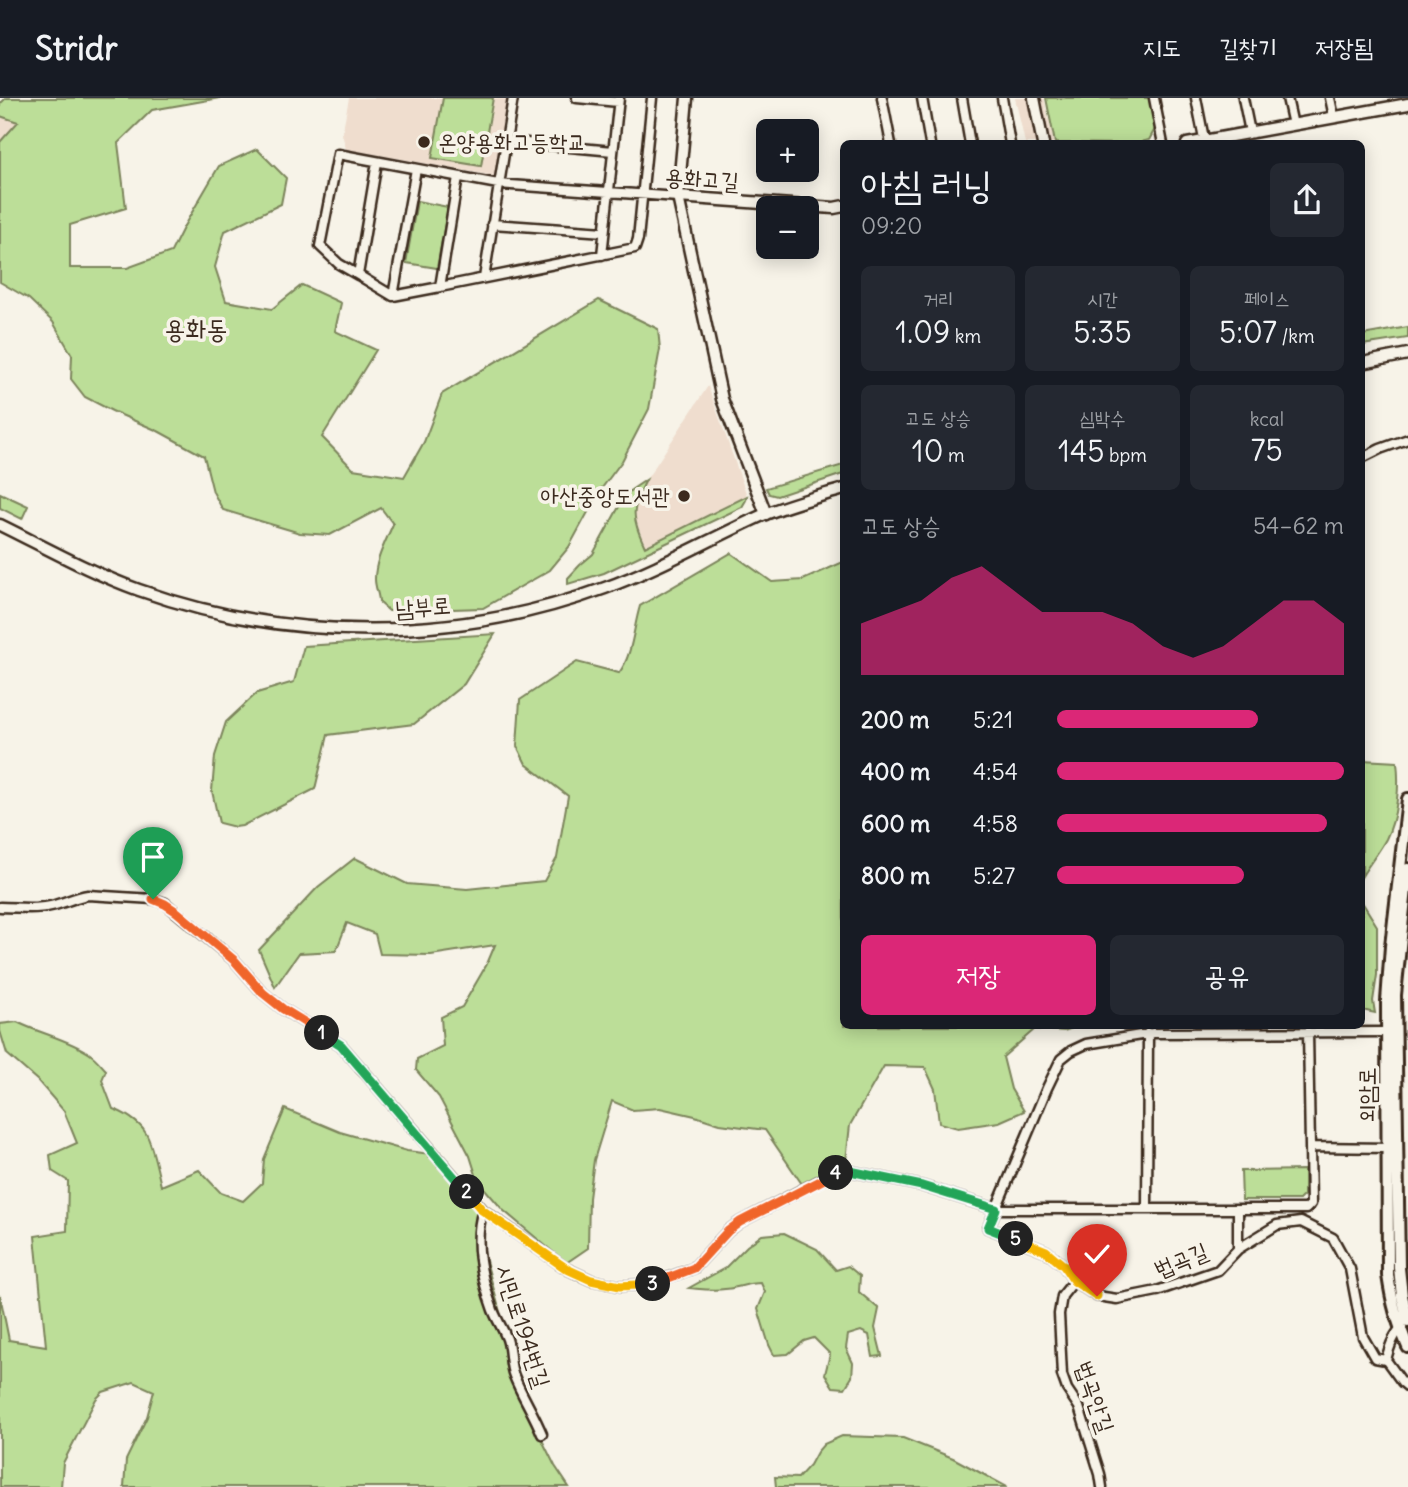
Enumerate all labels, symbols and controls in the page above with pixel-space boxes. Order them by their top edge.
text: Stridr [35,27,118,69]
text: 지도 [1143,32,1181,62]
text: 길찾기 [1219,32,1277,62]
text: 저장됨 [1315,32,1373,62]
map controls [756,119,819,259]
button: + [756,119,819,182]
place label: 온양용화고등학교 [438,127,586,156]
marker: 온양용화고등학교 [416,134,432,150]
street label: 용화고길 [664,161,740,196]
text: 아침 러닝 [861,161,992,208]
button: share [1270,163,1344,237]
button: − [756,196,819,259]
text: 09:20 [861,211,922,240]
text: 거리 [923,287,953,311]
text: 시간 [1087,287,1118,311]
text: 페이스 [1244,287,1290,311]
district label: 용화동 [165,312,227,345]
text: 1.09 [895,313,950,351]
text: 5:35 [1073,313,1132,351]
text: 5:07 [1219,313,1277,351]
text: km [950,324,981,348]
text: /km [1277,324,1315,348]
text: 고도 상승 [905,406,971,430]
text: 심박수 [1080,406,1125,430]
text: kcal [1250,407,1284,431]
text: 75 [1251,431,1283,469]
text: 10 [912,432,943,470]
text: 145 [1058,432,1104,470]
text: m [943,443,965,467]
text: bpm [1104,443,1147,467]
place label: 아산중앙도서관 [540,481,670,510]
marker: 아산중앙도서관 [676,488,692,504]
text: 고도 상승 [861,511,941,540]
text: 54–62 m [1253,511,1344,540]
street label: 남부로 [394,590,452,623]
text: 200 m [861,705,930,734]
text: 5:21 [973,705,1013,734]
text: 400 m [861,757,930,786]
text: 4:54 [973,757,1018,786]
text: 600 m [861,809,930,838]
text: 4:58 [973,809,1018,838]
pin [123,827,183,899]
icon: arrive [134,838,172,876]
text: 800 m [861,861,930,890]
text: 5:27 [973,861,1015,890]
button: 저장 [861,935,1096,1015]
button: 공유 [1110,935,1344,1015]
pin: 1 [304,1016,340,1051]
text: 1 [318,1020,325,1044]
street label: 외암로 [1352,1067,1381,1123]
pin: 4 [818,1156,854,1190]
text: 4 [830,1160,841,1184]
pin: 2 [449,1174,484,1210]
text: 2 [461,1179,472,1203]
pin: 5 [998,1222,1034,1256]
pin [1067,1224,1127,1296]
text: 5 [1010,1226,1021,1250]
icon: check [1078,1235,1116,1273]
street label: 법곡길 [1150,1236,1212,1283]
street label: 시민로194번길 [490,1260,557,1391]
pin: 3 [636,1266,670,1302]
text: 3 [647,1271,658,1295]
street label: 법곡안길 [1070,1357,1121,1437]

